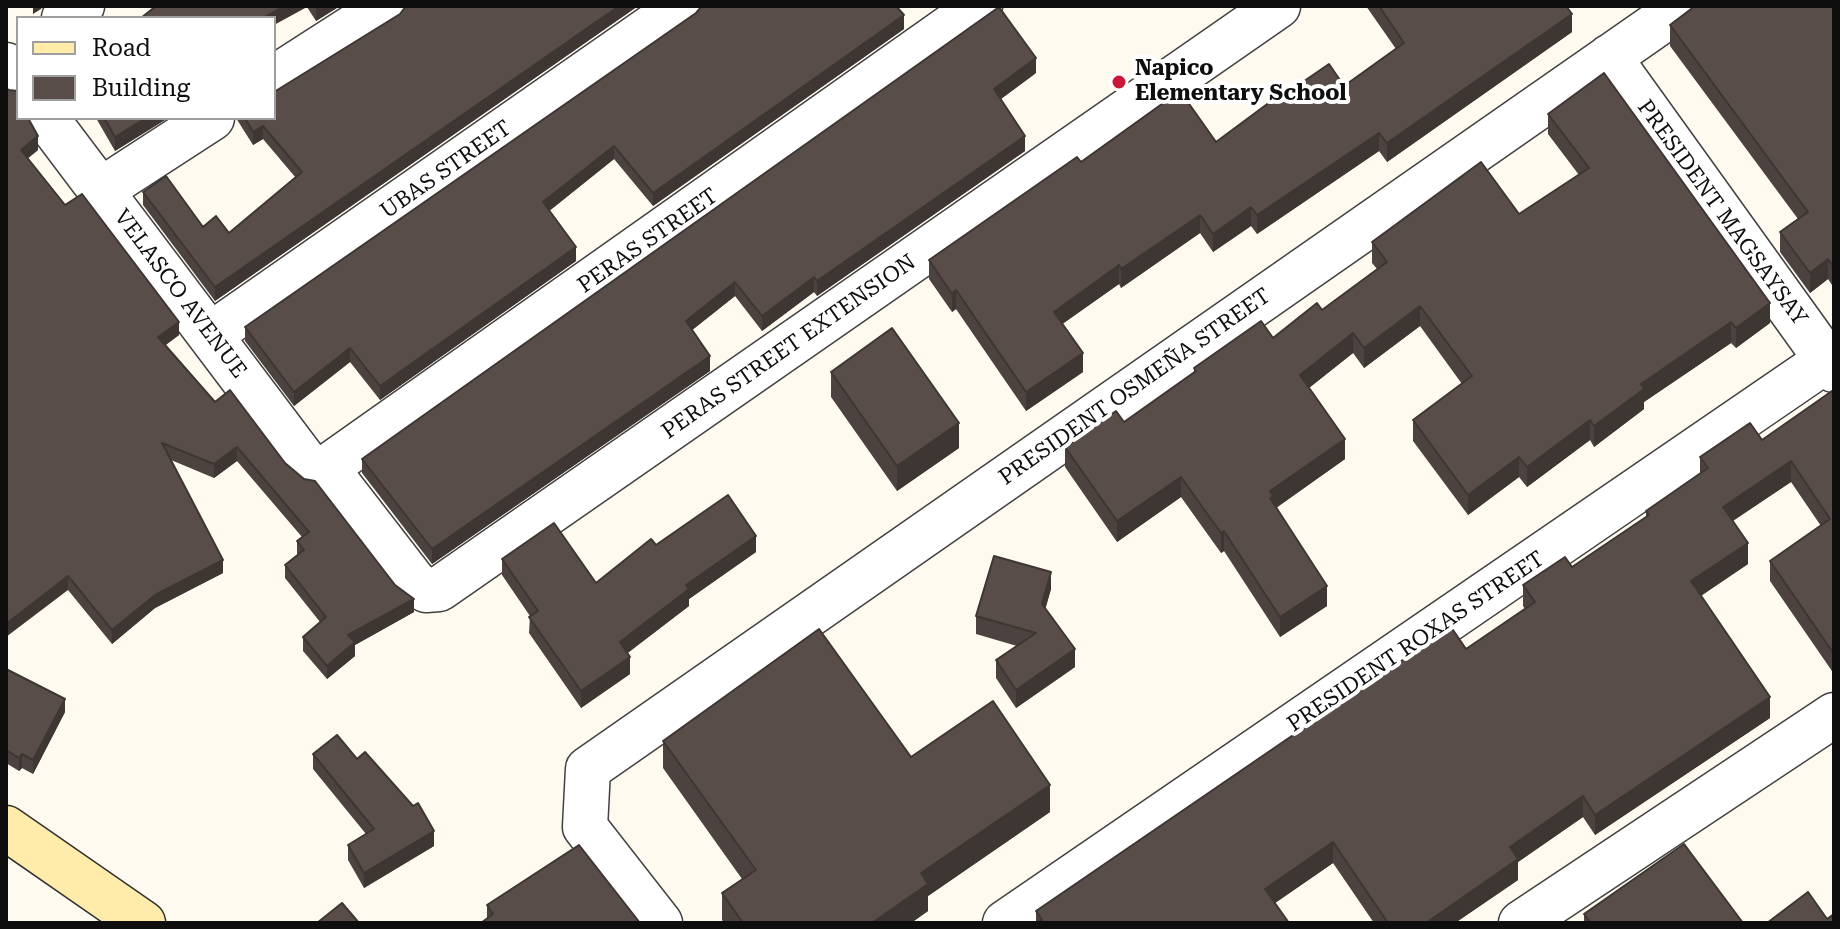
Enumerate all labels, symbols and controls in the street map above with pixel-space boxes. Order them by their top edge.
legend [16,16,276,120]
text: Road [92,34,151,62]
place label: Napico Elementary School [1135,56,1347,108]
marker: Napico Elementary School [1110,73,1128,91]
text: Building [92,74,190,102]
street label: PRESIDENT MAGSAYSAY [1631,95,1813,331]
street label: UBAS STREET [376,115,516,225]
street label: PERAS STREET [573,183,723,299]
street label: VELASCO AVENUE [108,204,252,384]
street label: PERAS STREET EXTENSION [657,249,921,445]
street label: PRESIDENT OSMEÑA STREET [994,283,1276,491]
street label: PRESIDENT ROXAS STREET [1283,546,1549,738]

